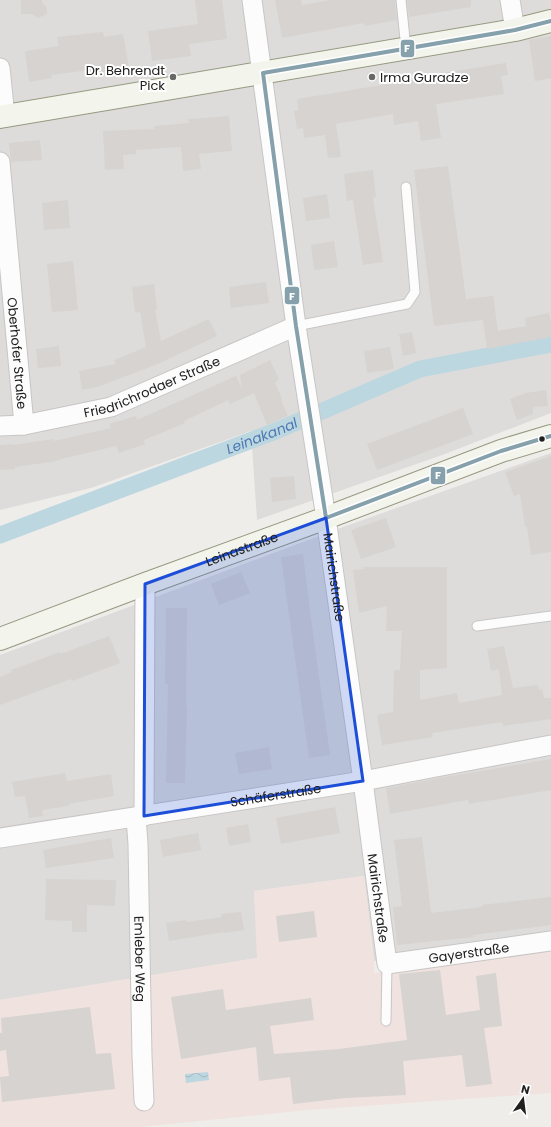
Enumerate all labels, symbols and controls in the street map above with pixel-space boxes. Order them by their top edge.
line badge: F [400,39,415,58]
text: F [404,40,410,56]
place label: Dr. Behrendt Pick [86,61,165,95]
place label: Irma Guradze [380,68,469,87]
marker: Dr. Behrendt Pick [168,72,178,82]
marker: Irma Guradze [367,72,377,82]
line badge: F [284,286,300,305]
text: F [289,288,295,304]
street label: Oberhofer Straße [3,296,32,410]
street label: Friedrichrodaer Straße [82,351,223,422]
water label: Leinakanal [223,413,301,459]
unlabelled marker [537,434,547,444]
line badge: F [430,466,446,485]
text: F [435,467,441,483]
street label: Leinastraße [203,527,281,571]
street label: Mairichstraße [319,531,350,623]
street label: Schäferstraße [229,778,323,811]
street label: Mairichstraße [363,852,394,944]
street label: Emleber Weg [130,916,150,1002]
street label: Gayerstraße [427,937,510,968]
north arrow [503,1079,543,1119]
text: N [519,1081,531,1098]

